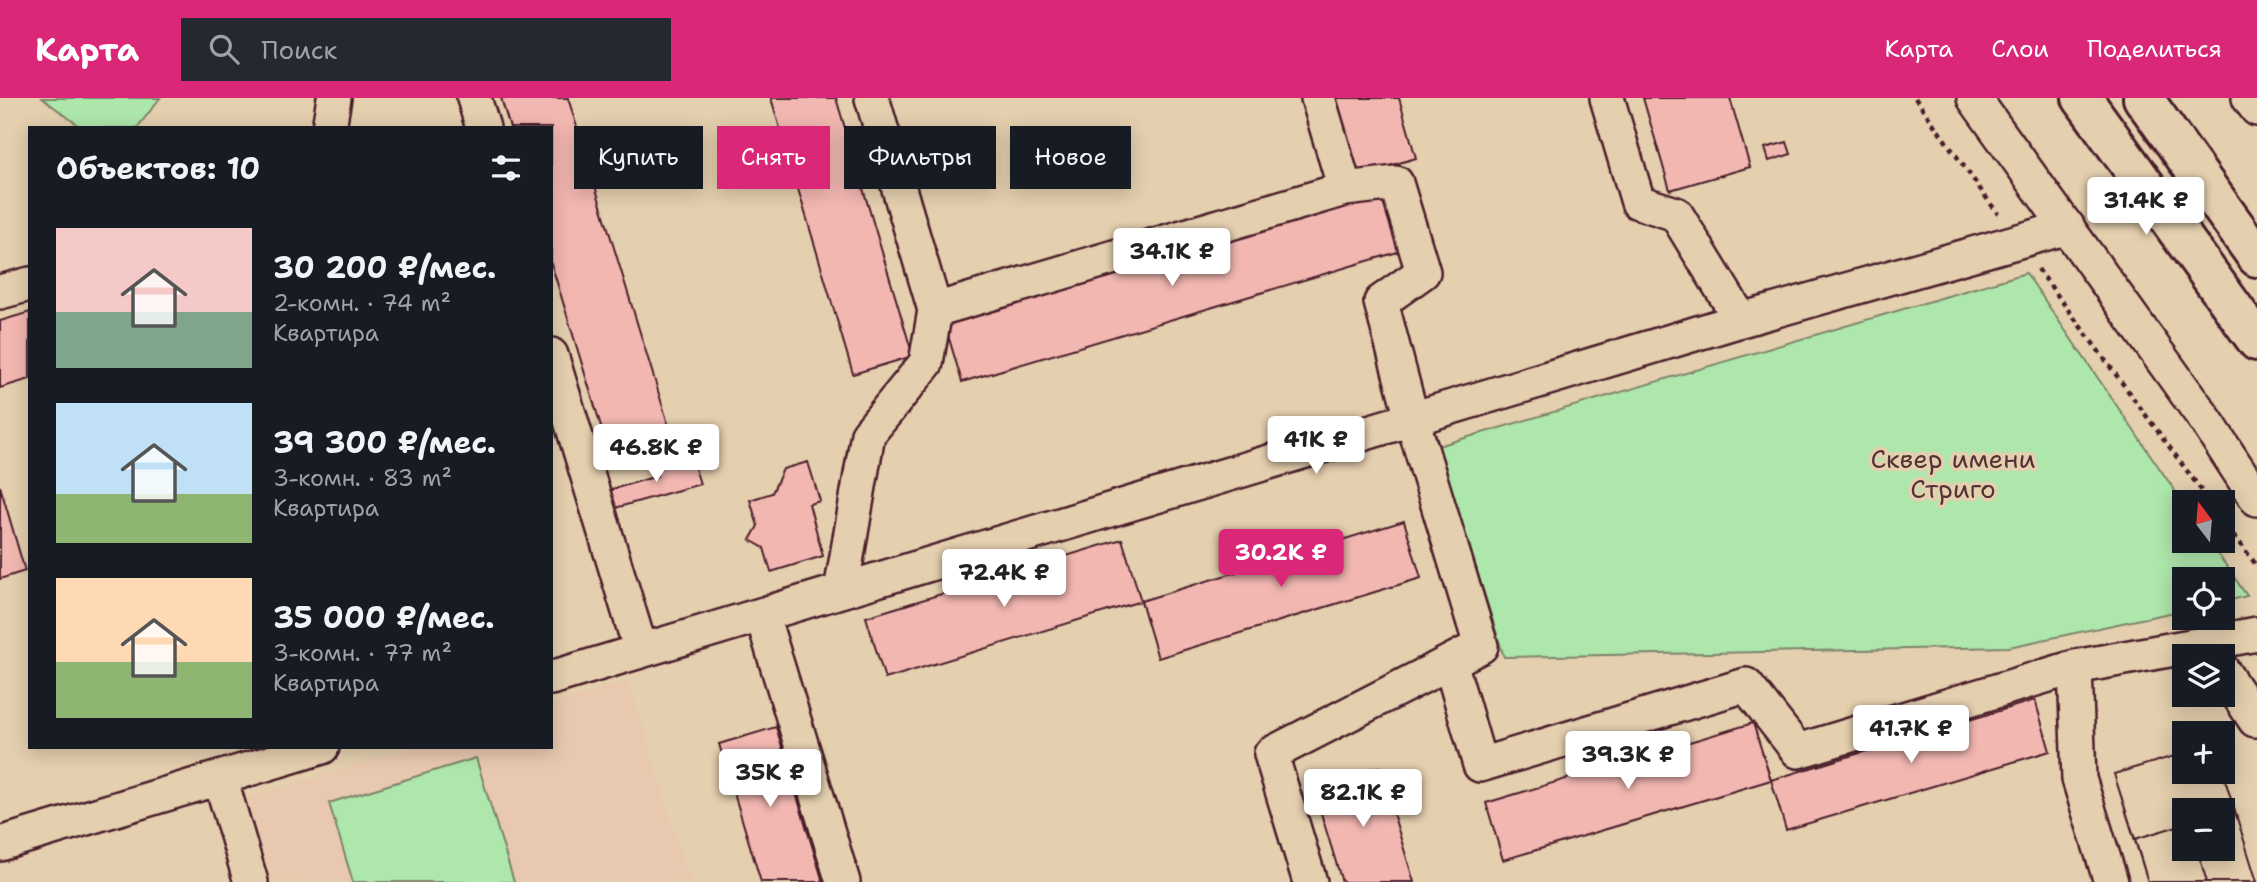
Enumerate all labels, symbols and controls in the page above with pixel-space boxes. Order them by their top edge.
search box [181,18,671,81]
text: Карта [35,27,139,72]
icon: search [205,30,243,68]
text: Поиск [261,32,337,67]
text: Карта [1885,33,1953,65]
text: Слои [1991,33,2049,65]
text: Поделиться [2087,33,2222,65]
chip: Купить [574,126,703,189]
chip: Снять [717,126,830,189]
chip: Фильтры [844,126,996,189]
chip: Новое [1010,126,1131,189]
text: Объектов: 10 [56,148,260,189]
icon: filters [487,149,525,187]
pin: 31.4K ₽ [2081,178,2211,237]
text: 31.4K ₽ [2103,185,2189,215]
pin: 34.1K ₽ [1107,228,1237,288]
text: 34.1K ₽ [1129,236,1215,266]
text: 30 200 ₽/мес. [273,247,496,288]
icon: home [112,256,196,340]
text: 2-комн. · 74 m² [273,288,451,318]
text: Квартира [273,318,379,348]
pin: 41K ₽ [1267,416,1365,476]
text: 39 300 ₽/мес. [273,422,496,463]
pin: 46.8K ₽ [591,424,721,484]
text: 41K ₽ [1284,424,1348,454]
icon: home [112,431,196,515]
text: 46.8K ₽ [609,432,703,462]
park label: Сквер имени Стриго [1871,441,2035,506]
text: 3-комн. · 83 m² [273,463,452,493]
north arrow [2172,490,2235,553]
map controls [2172,490,2235,861]
text: Квартира [273,493,379,523]
pin: 30.2K ₽ [1216,530,1346,589]
text: 30.2K ₽ [1235,537,1327,567]
pin: 72.4K ₽ [939,550,1069,609]
text: 72.4K ₽ [958,557,1050,587]
button: locate [2172,567,2235,630]
text: 35 000 ₽/мес. [273,597,495,638]
icon: home [112,606,196,690]
text: 3-комн. · 77 m² [273,638,452,668]
button: layers [2172,644,2235,707]
text: Квартира [273,668,379,698]
pin: 41.7K ₽ [1846,706,1976,765]
text: 41.7K ₽ [1869,713,1953,743]
button: + [2172,721,2235,784]
pin: 39.3K ₽ [1563,732,1693,791]
text: 39.3K ₽ [1581,739,1675,769]
pin: 35K ₽ [721,750,819,809]
text: 35K ₽ [735,757,805,787]
pin: 82.1K ₽ [1298,770,1428,829]
text: 82.1K ₽ [1320,777,1406,807]
button: − [2172,798,2235,861]

